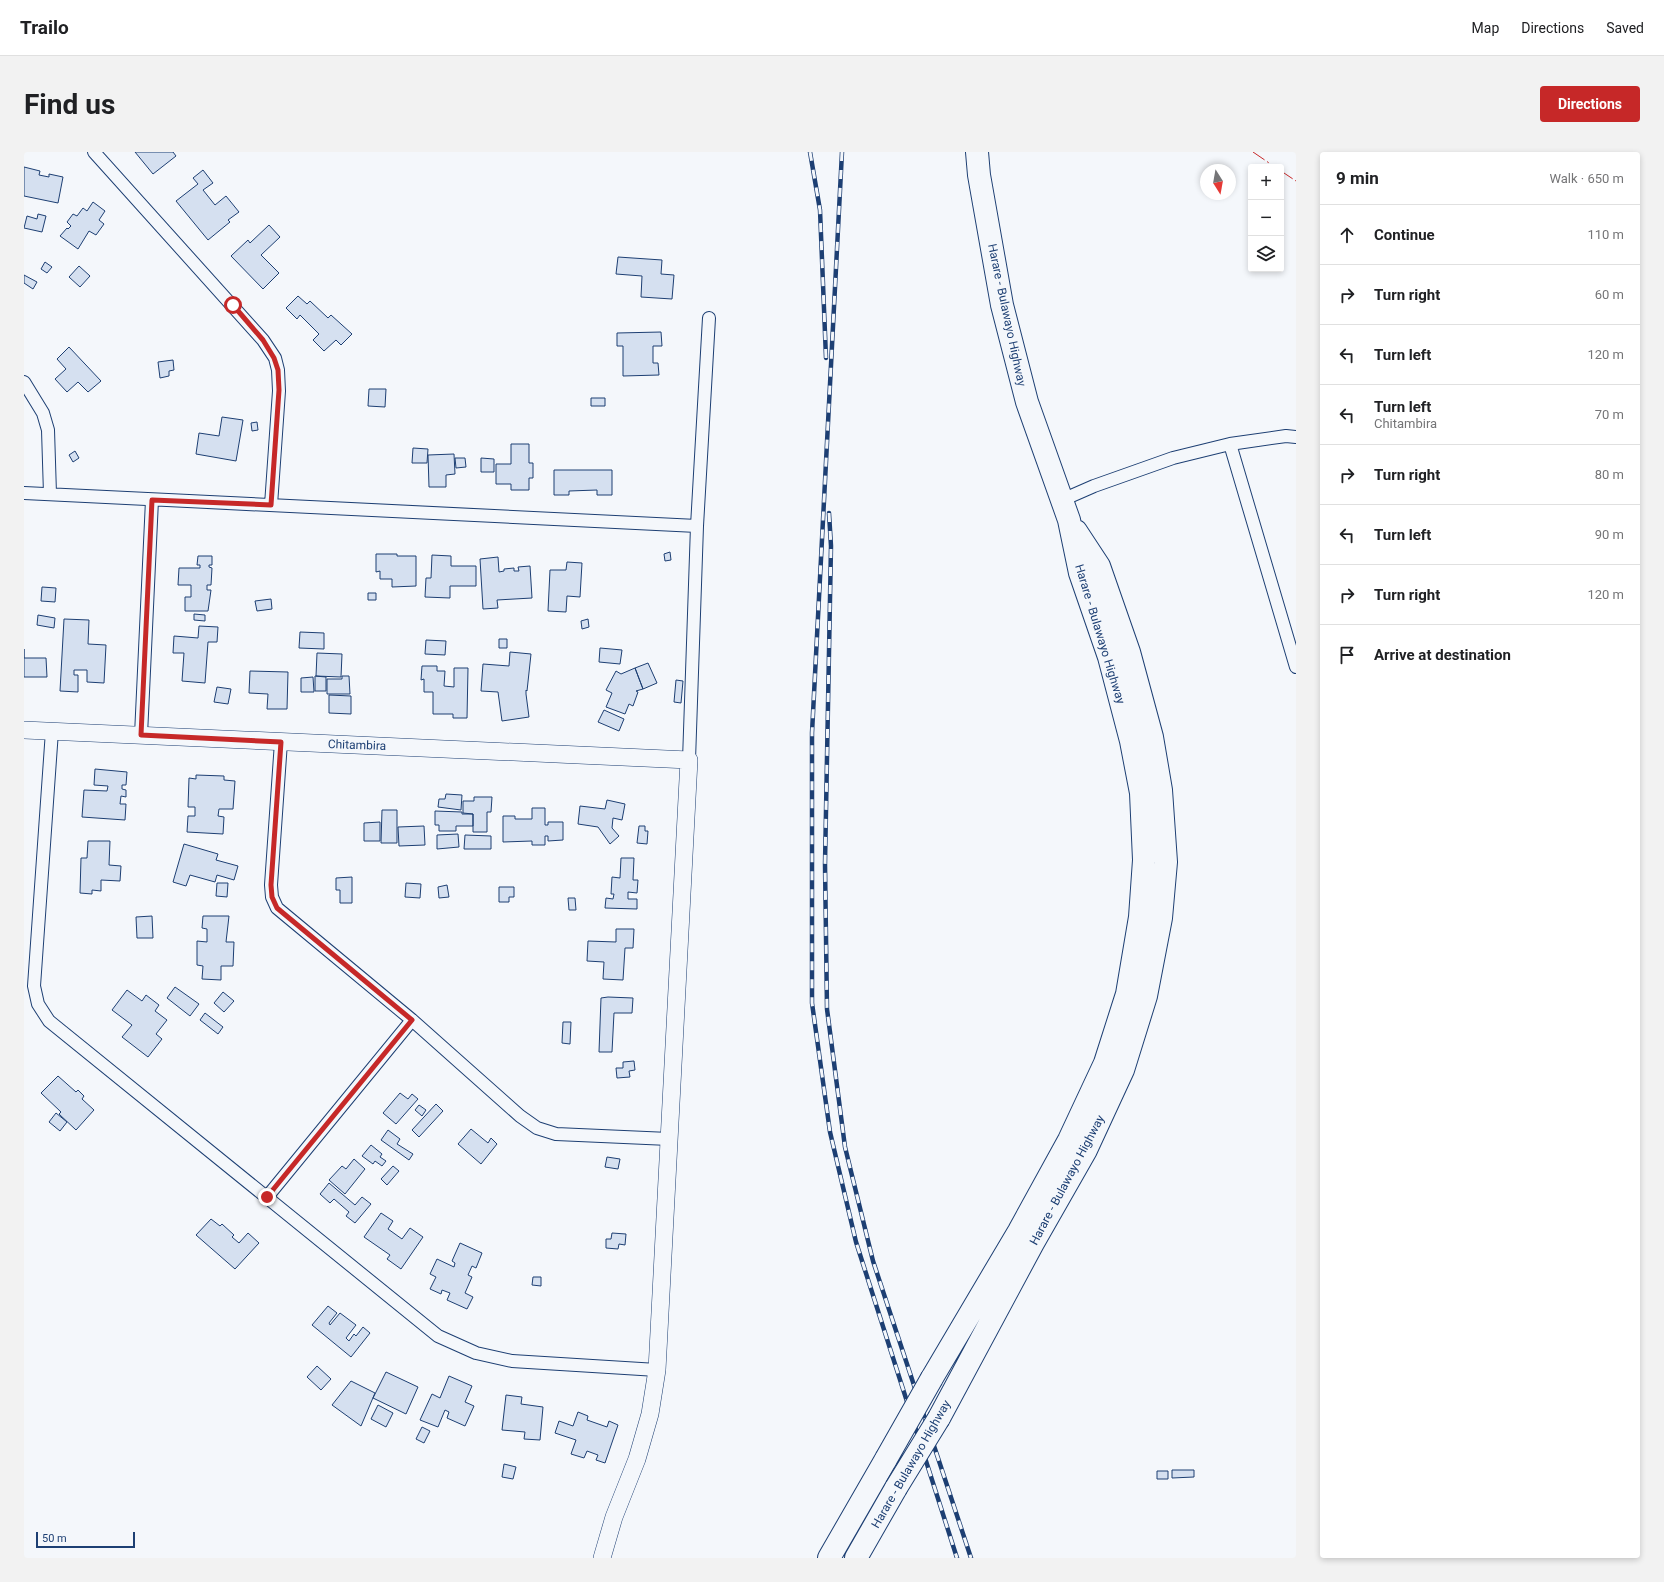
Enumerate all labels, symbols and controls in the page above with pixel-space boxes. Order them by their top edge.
text: Trailo [20,16,69,39]
text: Map [1472,20,1499,36]
text: Directions [1521,20,1584,36]
text: Saved [1606,20,1644,36]
button: Directions [1540,86,1640,122]
text: Find us [24,88,115,121]
north arrow [1200,164,1236,200]
map controls [1248,164,1284,272]
button: + [1248,164,1284,200]
text: 9 min [1336,168,1379,188]
text: Walk · 650 m [1549,171,1624,186]
button: − [1248,200,1284,236]
icon: ahead [1336,224,1358,246]
text: Continue [1374,226,1435,244]
text: 110 m [1587,227,1624,242]
button: layers [1248,236,1284,272]
street label: Harare - Bulawayo Highway [985,242,1029,388]
icon: right [1336,284,1358,306]
text: Turn right [1374,286,1440,304]
text: 60 m [1595,287,1624,302]
route start [224,296,242,314]
icon: left [1336,344,1358,366]
text: Turn left [1374,346,1431,364]
text: 120 m [1587,347,1624,362]
text: Turn left [1374,398,1431,416]
icon: left [1336,404,1358,426]
text: 70 m [1595,407,1624,422]
text: Chitambira [1374,416,1437,431]
icon: right [1336,464,1358,486]
text: Turn right [1374,466,1440,484]
text: 80 m [1595,467,1624,482]
icon: left [1336,524,1358,546]
text: Turn left [1374,526,1431,544]
text: 90 m [1595,527,1624,542]
street label: Harare - Bulawayo Highway [1072,562,1128,706]
icon: right [1336,584,1358,606]
text: Turn right [1374,586,1440,604]
text: 120 m [1587,587,1624,602]
icon: arrive [1336,644,1358,666]
text: Arrive at destination [1374,646,1511,664]
street label: Chitambira [328,737,386,753]
street label: Harare - Bulawayo Highway [1027,1112,1107,1247]
route end [258,1188,276,1206]
street label: Harare - Bulawayo Highway [869,1397,954,1530]
scale bar [36,1530,135,1549]
text: 50 m [42,1532,67,1545]

